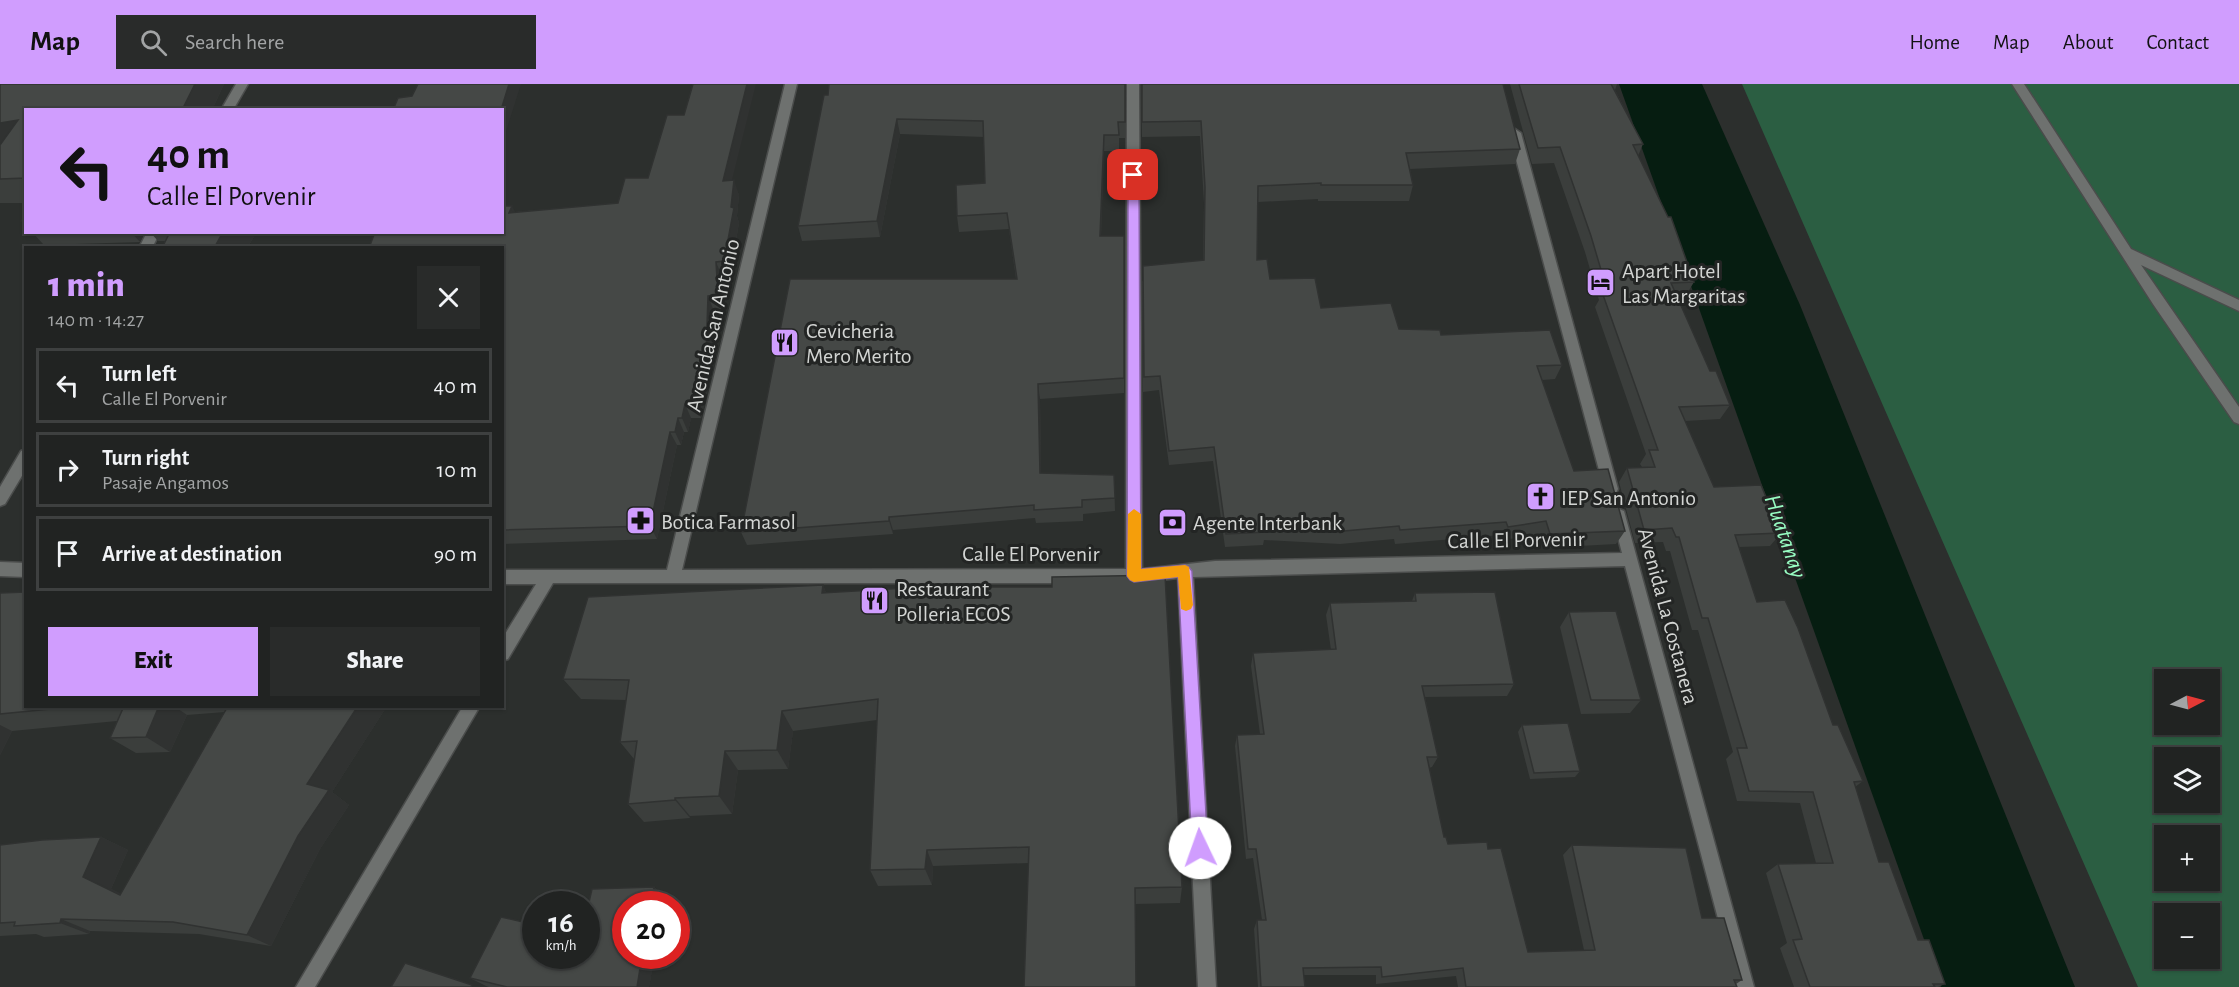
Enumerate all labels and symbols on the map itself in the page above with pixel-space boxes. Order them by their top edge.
pin [1107,149,1158,200]
street label: Avenida San Antonio [682,237,744,414]
place label: Apart Hotel Las Margaritas [1622,260,1745,307]
hotel icon: Apart Hotel Las Margaritas [1585,267,1617,299]
place label: Cevicheria Mero Merito [806,320,912,367]
restaurant icon: Cevicheria Mero Merito [769,327,801,359]
church icon: IEP San Antonio [1524,481,1556,513]
place label: IEP San Antonio [1561,487,1696,509]
water label: Huatanay [1760,491,1811,581]
pharmacy icon: Botica Farmasol [624,505,656,537]
bank icon: Agente Interbank [1156,506,1188,538]
place label: Botica Farmasol [661,511,796,533]
place label: Agente Interbank [1193,512,1342,534]
street label: Avenida La Costanera [1634,526,1702,707]
street label: Calle El Porvenir [1447,528,1585,552]
street label: Calle El Porvenir [962,543,1100,565]
place label: Restaurant Polleria ECOS [896,578,1011,625]
restaurant icon: Restaurant Polleria ECOS [859,585,891,617]
north arrow [2154,669,2220,735]
position arrow [1168,816,1232,880]
speed limit sign: 20 [612,891,690,969]

